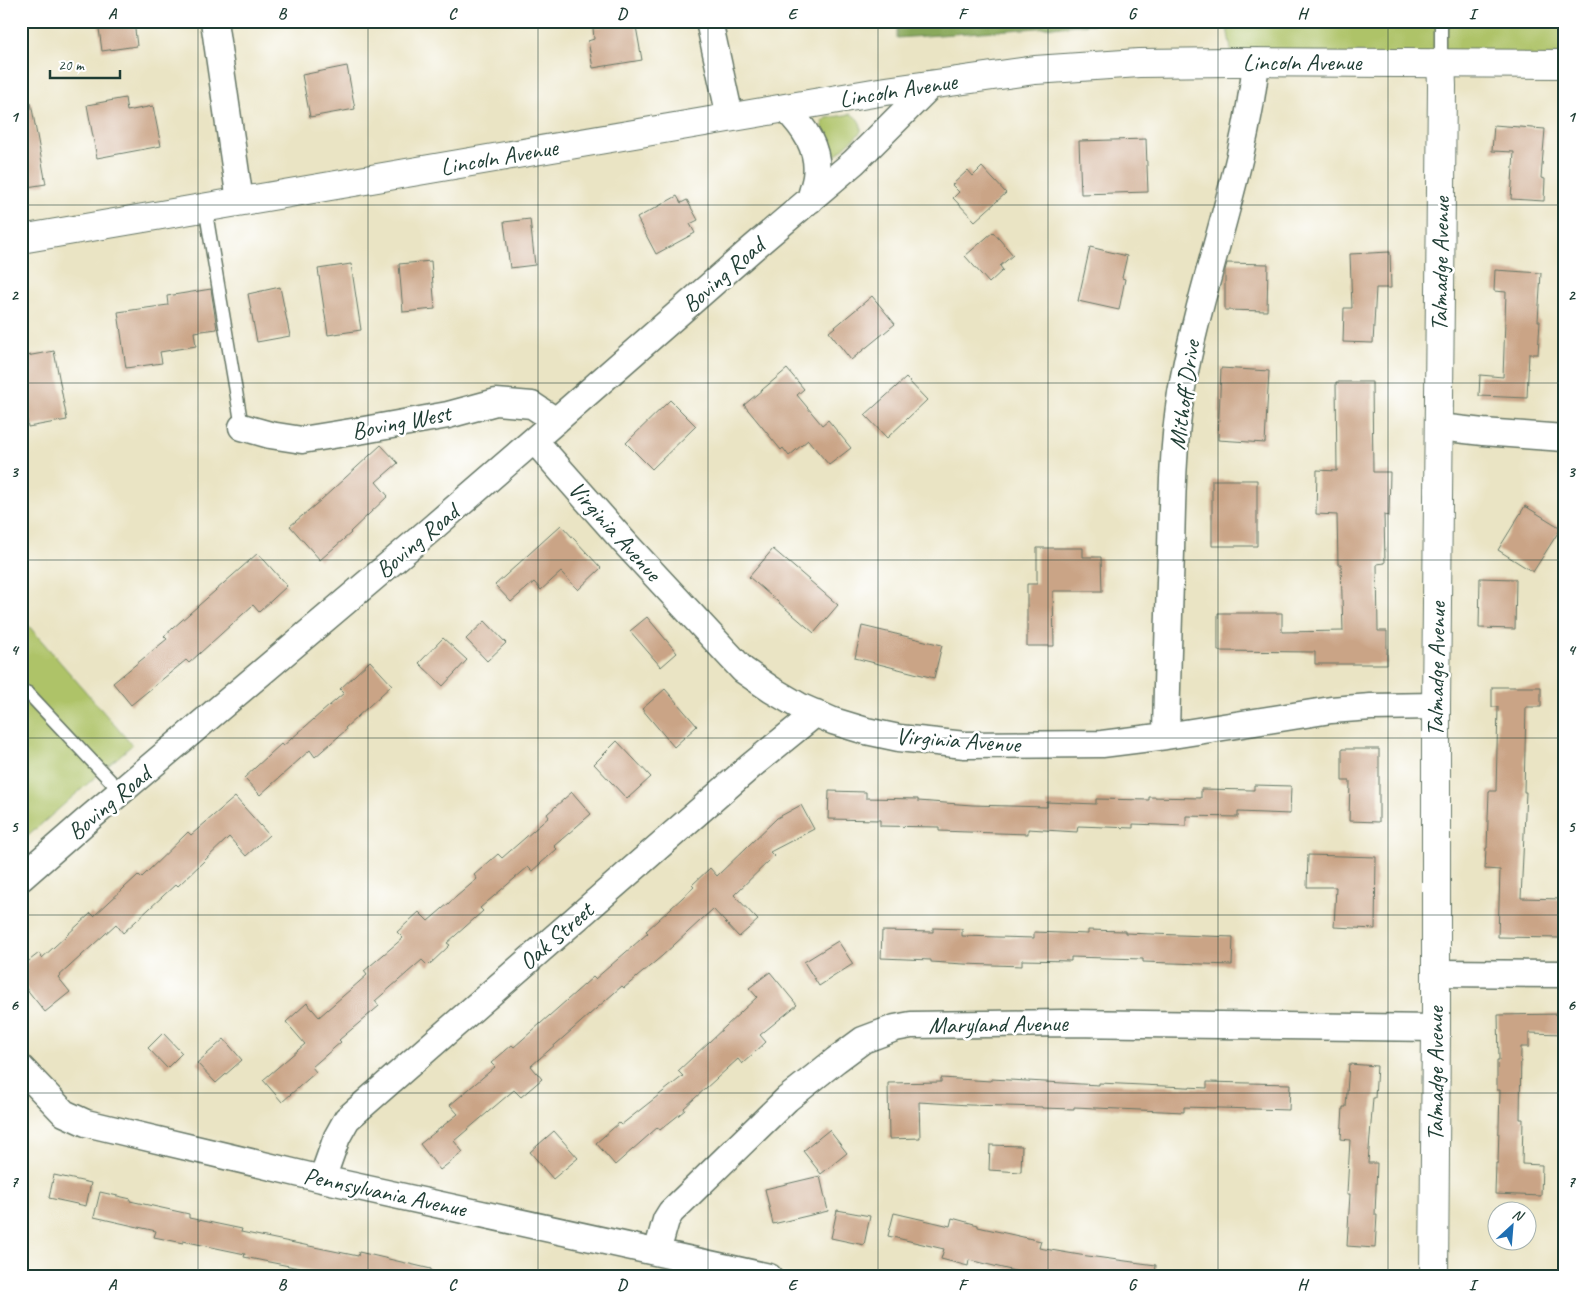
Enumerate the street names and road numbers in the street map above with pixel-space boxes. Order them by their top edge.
street label: Lincoln Avenue [1243,47,1363,77]
street label: Lincoln Avenue [837,66,961,114]
street label: Lincoln Avenue [438,132,562,182]
street label: Talmadge Avenue [1424,194,1456,332]
street label: Boving Road [676,229,773,319]
street label: Mithoff Drive [1162,336,1207,451]
street label: Boving West [349,397,455,446]
street label: Virginia Avenue [562,475,669,589]
street label: Boving Road [369,495,468,585]
street label: Talmadge Avenue [1420,599,1452,737]
street label: Virginia Avenue [895,721,1023,759]
street label: Boving Road [61,757,160,847]
street label: Oak Street [513,894,601,976]
street label: Talmadge Avenue [1420,1005,1450,1141]
street label: Maryland Avenue [928,1008,1070,1040]
street label: Pennsylvania Avenue [301,1160,471,1224]

